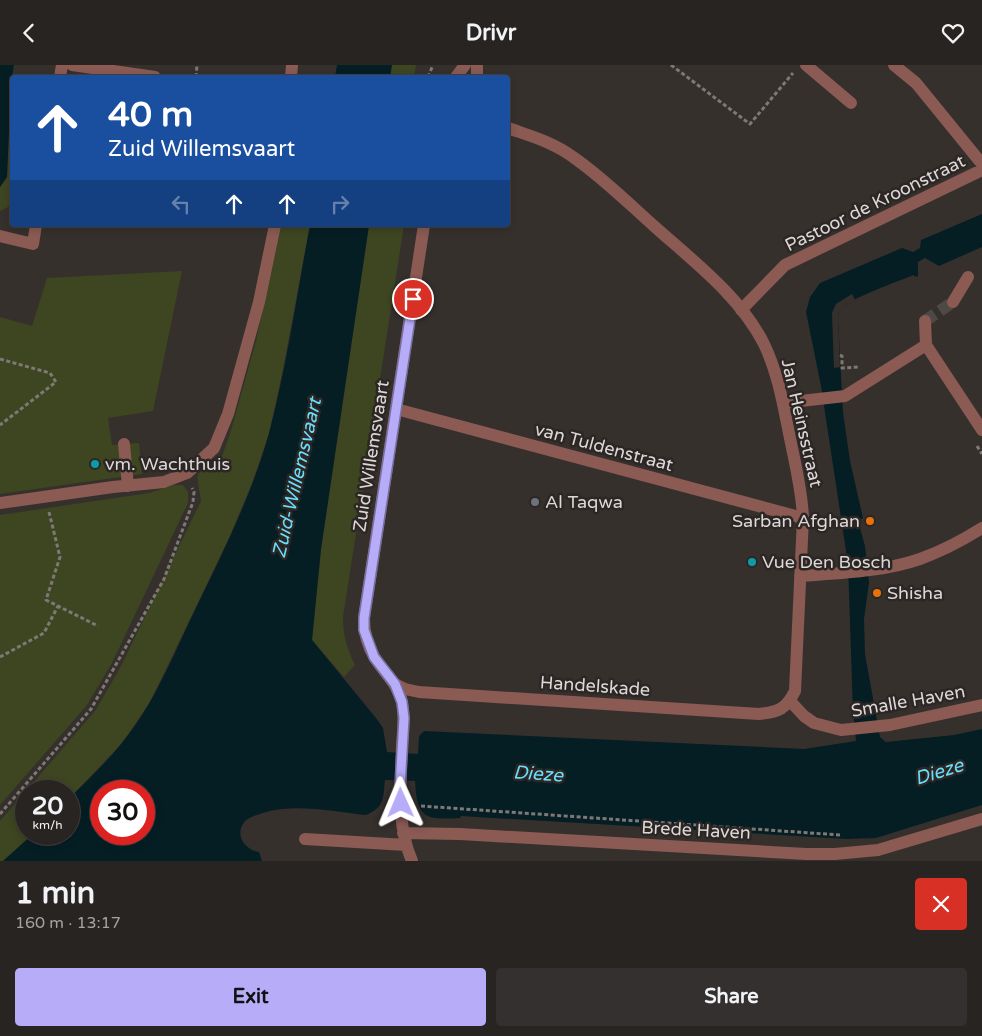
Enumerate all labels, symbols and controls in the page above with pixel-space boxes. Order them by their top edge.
icon: back [15,19,43,47]
icon: heart [939,19,967,47]
text: Drivr [466,20,516,46]
text: 40 m [108,94,193,136]
icon: ahead [25,95,90,160]
text: Zuid Willemsvaart [108,136,295,162]
street label: Pastoor de Kroonstraat [781,150,969,256]
icon: left [167,190,195,218]
icon: ahead [220,190,248,218]
icon: ahead [273,190,301,218]
icon: right [326,190,354,218]
pin [392,278,434,320]
icon: arrive [399,285,427,313]
street label: Jan Heinsstraat [777,357,827,489]
street label: Zuid Willemsvaart [348,379,394,533]
water label: Zuid-Willemsvaart [268,393,327,560]
street label: van Tuldenstraat [532,418,676,476]
place label: vm. Wachthuis [105,453,230,475]
marker: vm. Wachthuis [89,458,101,470]
place label: Al Taqwa [545,491,623,513]
marker: Al Taqwa [529,496,541,508]
place label: Sarban Afghan [732,510,860,532]
marker: Sarban Afghan [864,515,876,527]
place label: Vue Den Bosch [762,551,891,573]
marker: Vue Den Bosch [746,556,758,568]
place label: Shisha [887,582,943,604]
marker: Shisha [871,587,883,599]
street label: Handelskade [539,671,651,701]
street label: Smalle Haven [849,680,967,722]
water label: Dieze [912,754,967,790]
water label: Dieze [512,761,565,787]
position arrow [374,776,426,828]
speed limit sign: 30 [90,780,155,845]
text: 20 [32,791,63,821]
street label: Brede Haven [641,816,751,844]
text: km/h [32,818,63,832]
text: 1 min [15,875,95,912]
button: close [915,878,967,930]
text: 160 m · 13:17 [15,913,121,933]
button: Exit [15,968,486,1026]
button: Share [496,968,967,1026]

